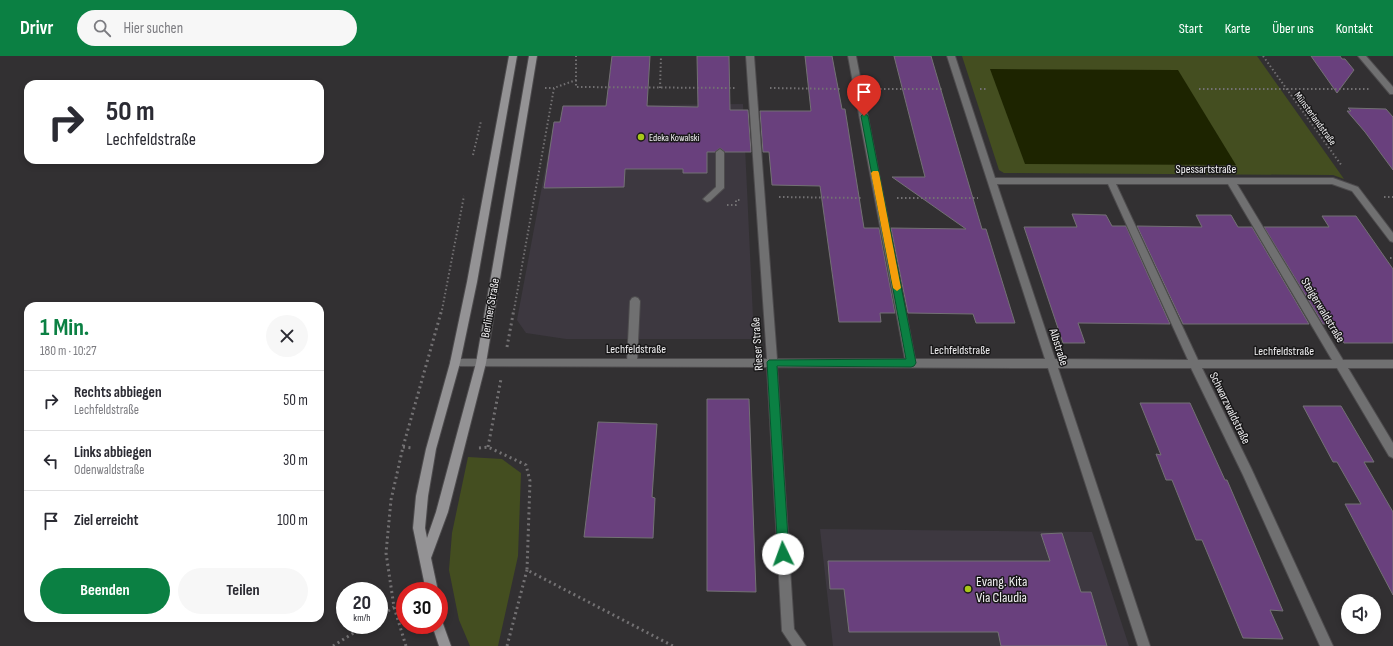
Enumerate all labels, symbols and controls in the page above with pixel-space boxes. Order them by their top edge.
search box [77,10,357,46]
text: Drivr [20,17,53,40]
icon: search [91,17,113,39]
text: Hier suchen [123,19,183,38]
text: Start [1179,20,1203,37]
text: Karte [1225,20,1250,37]
text: Über uns [1272,20,1314,37]
text: Kontakt [1336,20,1373,37]
pin [847,75,881,116]
icon: arrive [853,81,875,103]
street label: Münsterlandstraße [1292,89,1339,148]
text: 50 m [106,95,155,128]
icon: right [40,96,92,148]
text: Lechfeldstraße [106,129,196,150]
marker: Edeka Kowalski [636,132,646,142]
place label: Edeka Kowalski [649,132,700,144]
street label: Spessartstraße [1176,162,1237,177]
street label: Steigerwaldstraße [1297,275,1348,346]
street label: Berliner Straße [478,277,503,339]
text: 1 Min. [40,313,89,342]
button: close [266,315,308,357]
street label: Rieser Straße [748,317,767,371]
street label: Albstraße [1045,326,1072,368]
street label: Lechfeldstraße [606,342,666,357]
text: 180 m · 10:27 [40,343,96,359]
street label: Lechfeldstraße [930,343,990,358]
street label: Lechfeldstraße [1254,344,1314,359]
street label: Schwarzwaldstraße [1206,370,1254,447]
text: Rechts abbiegen [74,383,162,402]
icon: right [40,390,62,412]
text: 50 m [283,391,308,410]
text: Lechfeldstraße [74,402,139,418]
text: Links abbiegen [74,443,152,462]
icon: left [40,450,62,472]
text: 30 m [283,451,308,470]
text: Odenwaldstraße [74,462,144,478]
icon: arrive [40,510,62,532]
text: Ziel erreicht [74,511,138,530]
text: 100 m [277,511,308,530]
position arrow [762,533,804,575]
button: Beenden [40,568,170,614]
button: Teilen [178,568,308,614]
place label: Evang. Kita Via Claudia [976,573,1027,606]
speed limit sign: 30 [396,582,448,634]
marker: Evang. Kita Via Claudia [963,584,973,594]
text: 20 [353,591,371,615]
map controls [1341,594,1381,634]
button: sound [1341,594,1381,634]
text: km/h [353,612,371,624]

